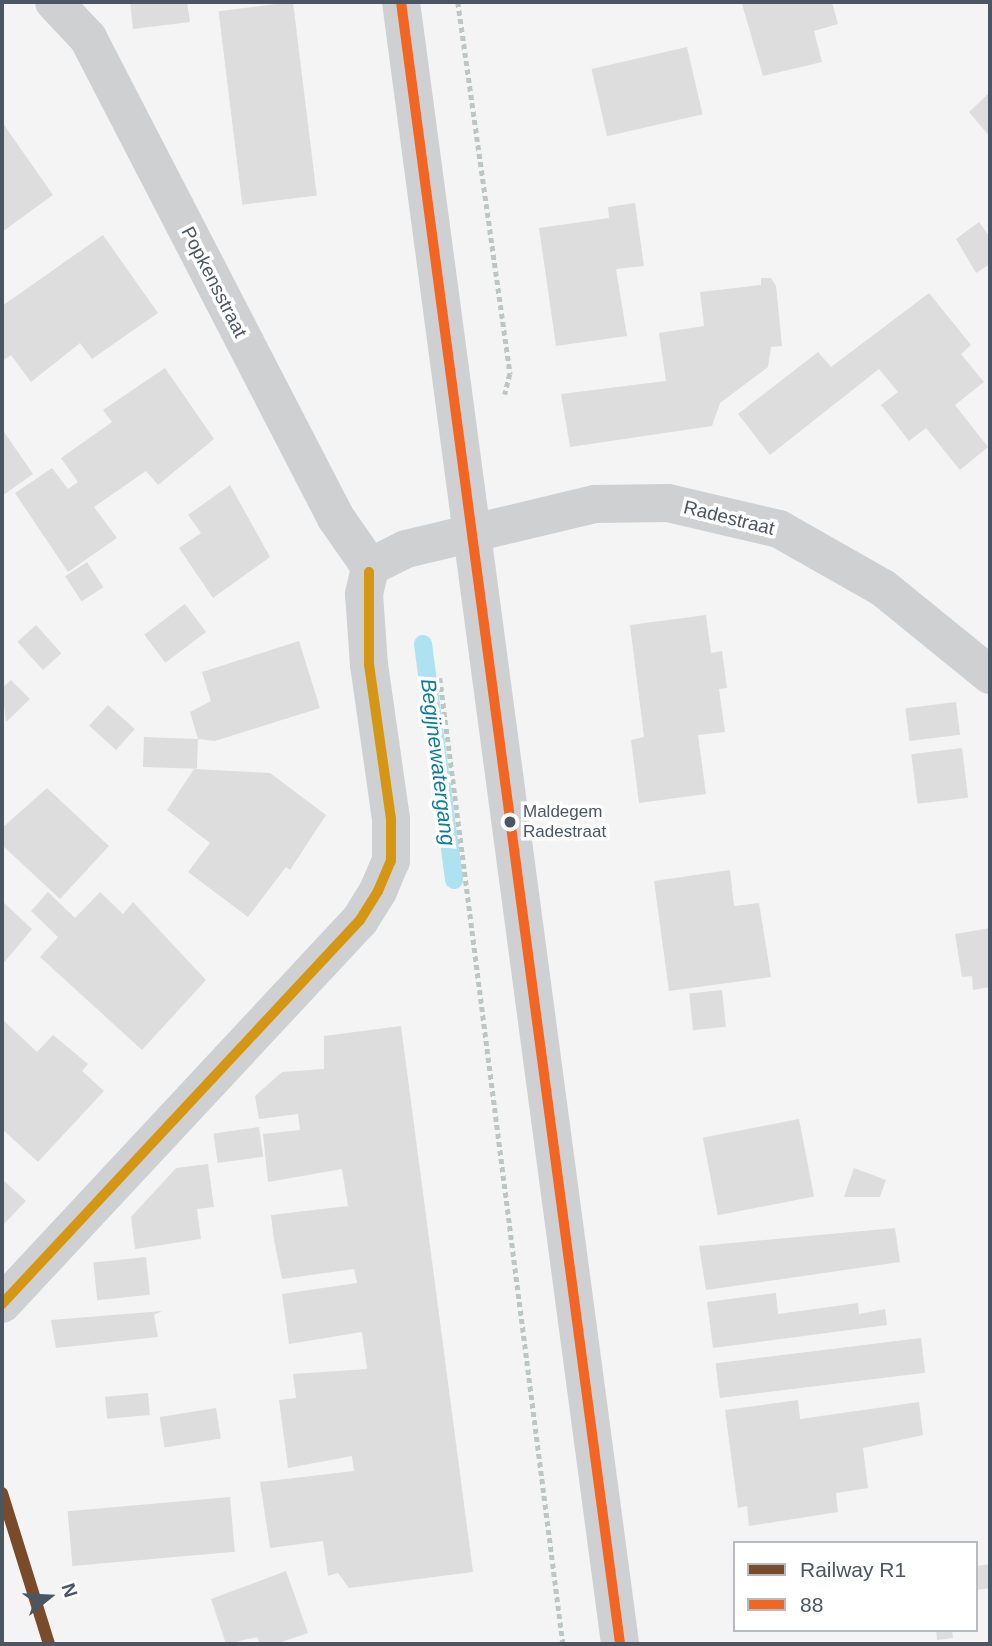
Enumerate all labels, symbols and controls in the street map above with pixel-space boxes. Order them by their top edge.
street label: Popkensstraat [176,223,252,341]
street label: Radestraat [681,496,777,540]
water label: Begijnewatergang [415,677,461,847]
place label: Maldegem Radestraat [523,802,606,842]
marker: Maldegem Radestraat [503,815,517,829]
legend [733,1541,978,1632]
text: Railway R1 [800,1558,906,1581]
north arrow [14,1562,84,1632]
text: N [57,1581,82,1600]
text: 88 [800,1593,823,1616]

